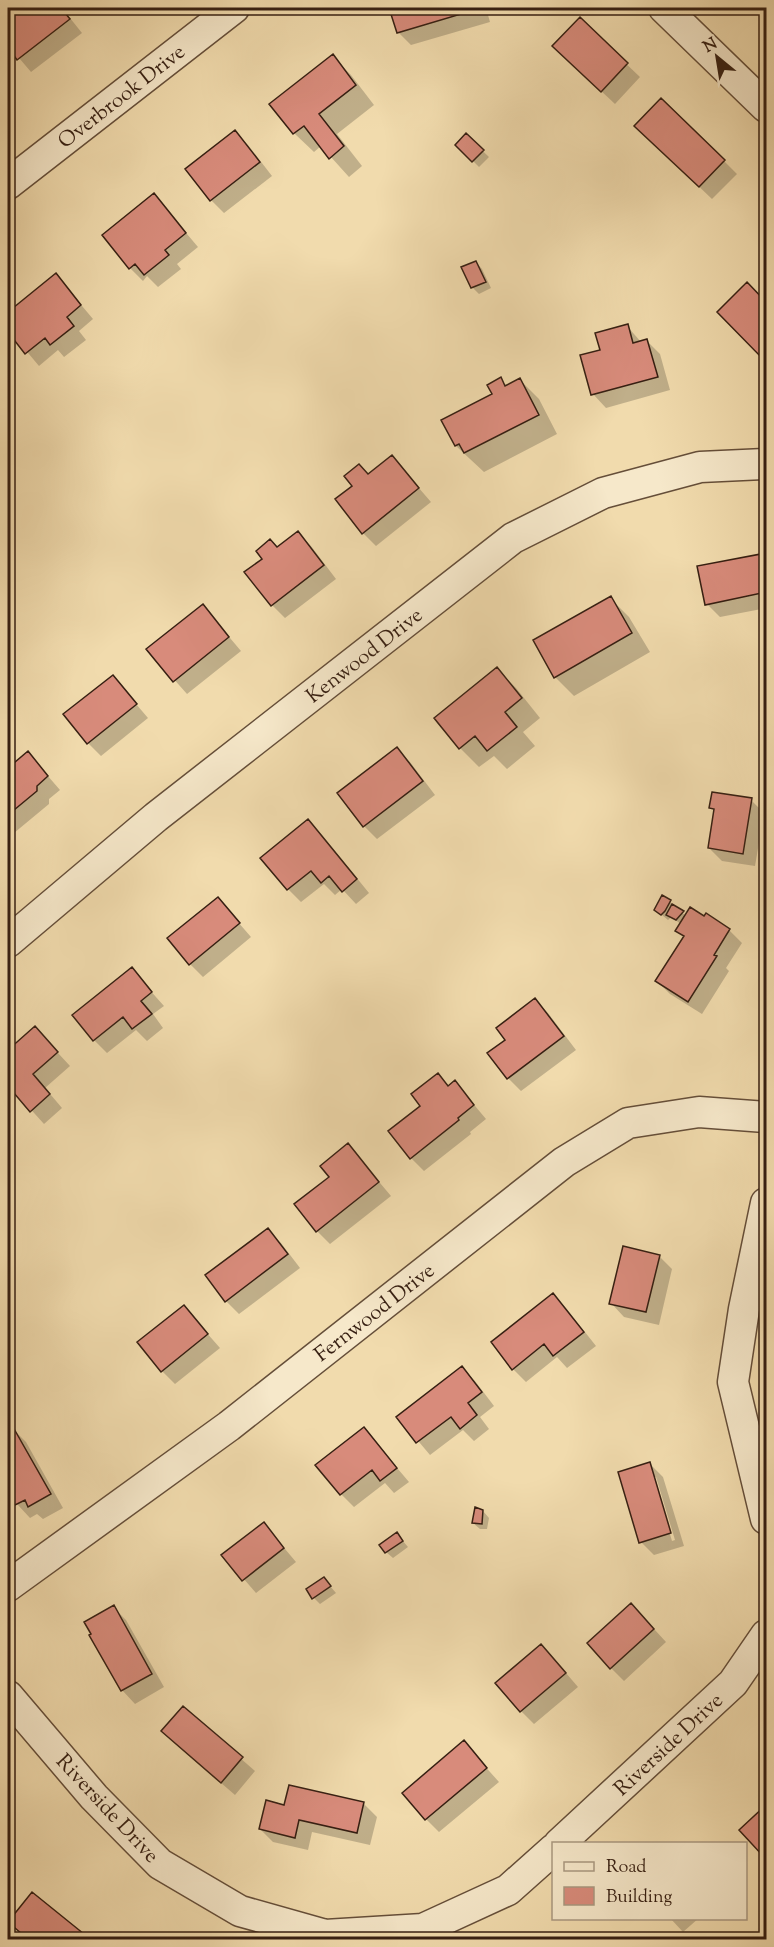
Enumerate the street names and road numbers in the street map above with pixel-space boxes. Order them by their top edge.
street label: Overbrook Drive [52,38,192,157]
street label: Kenwood Drive [301,601,430,712]
street label: Fernwood Drive [309,1257,442,1370]
street label: Riverside Drive [608,1687,731,1804]
street label: Riverside Drive [48,1748,165,1871]

